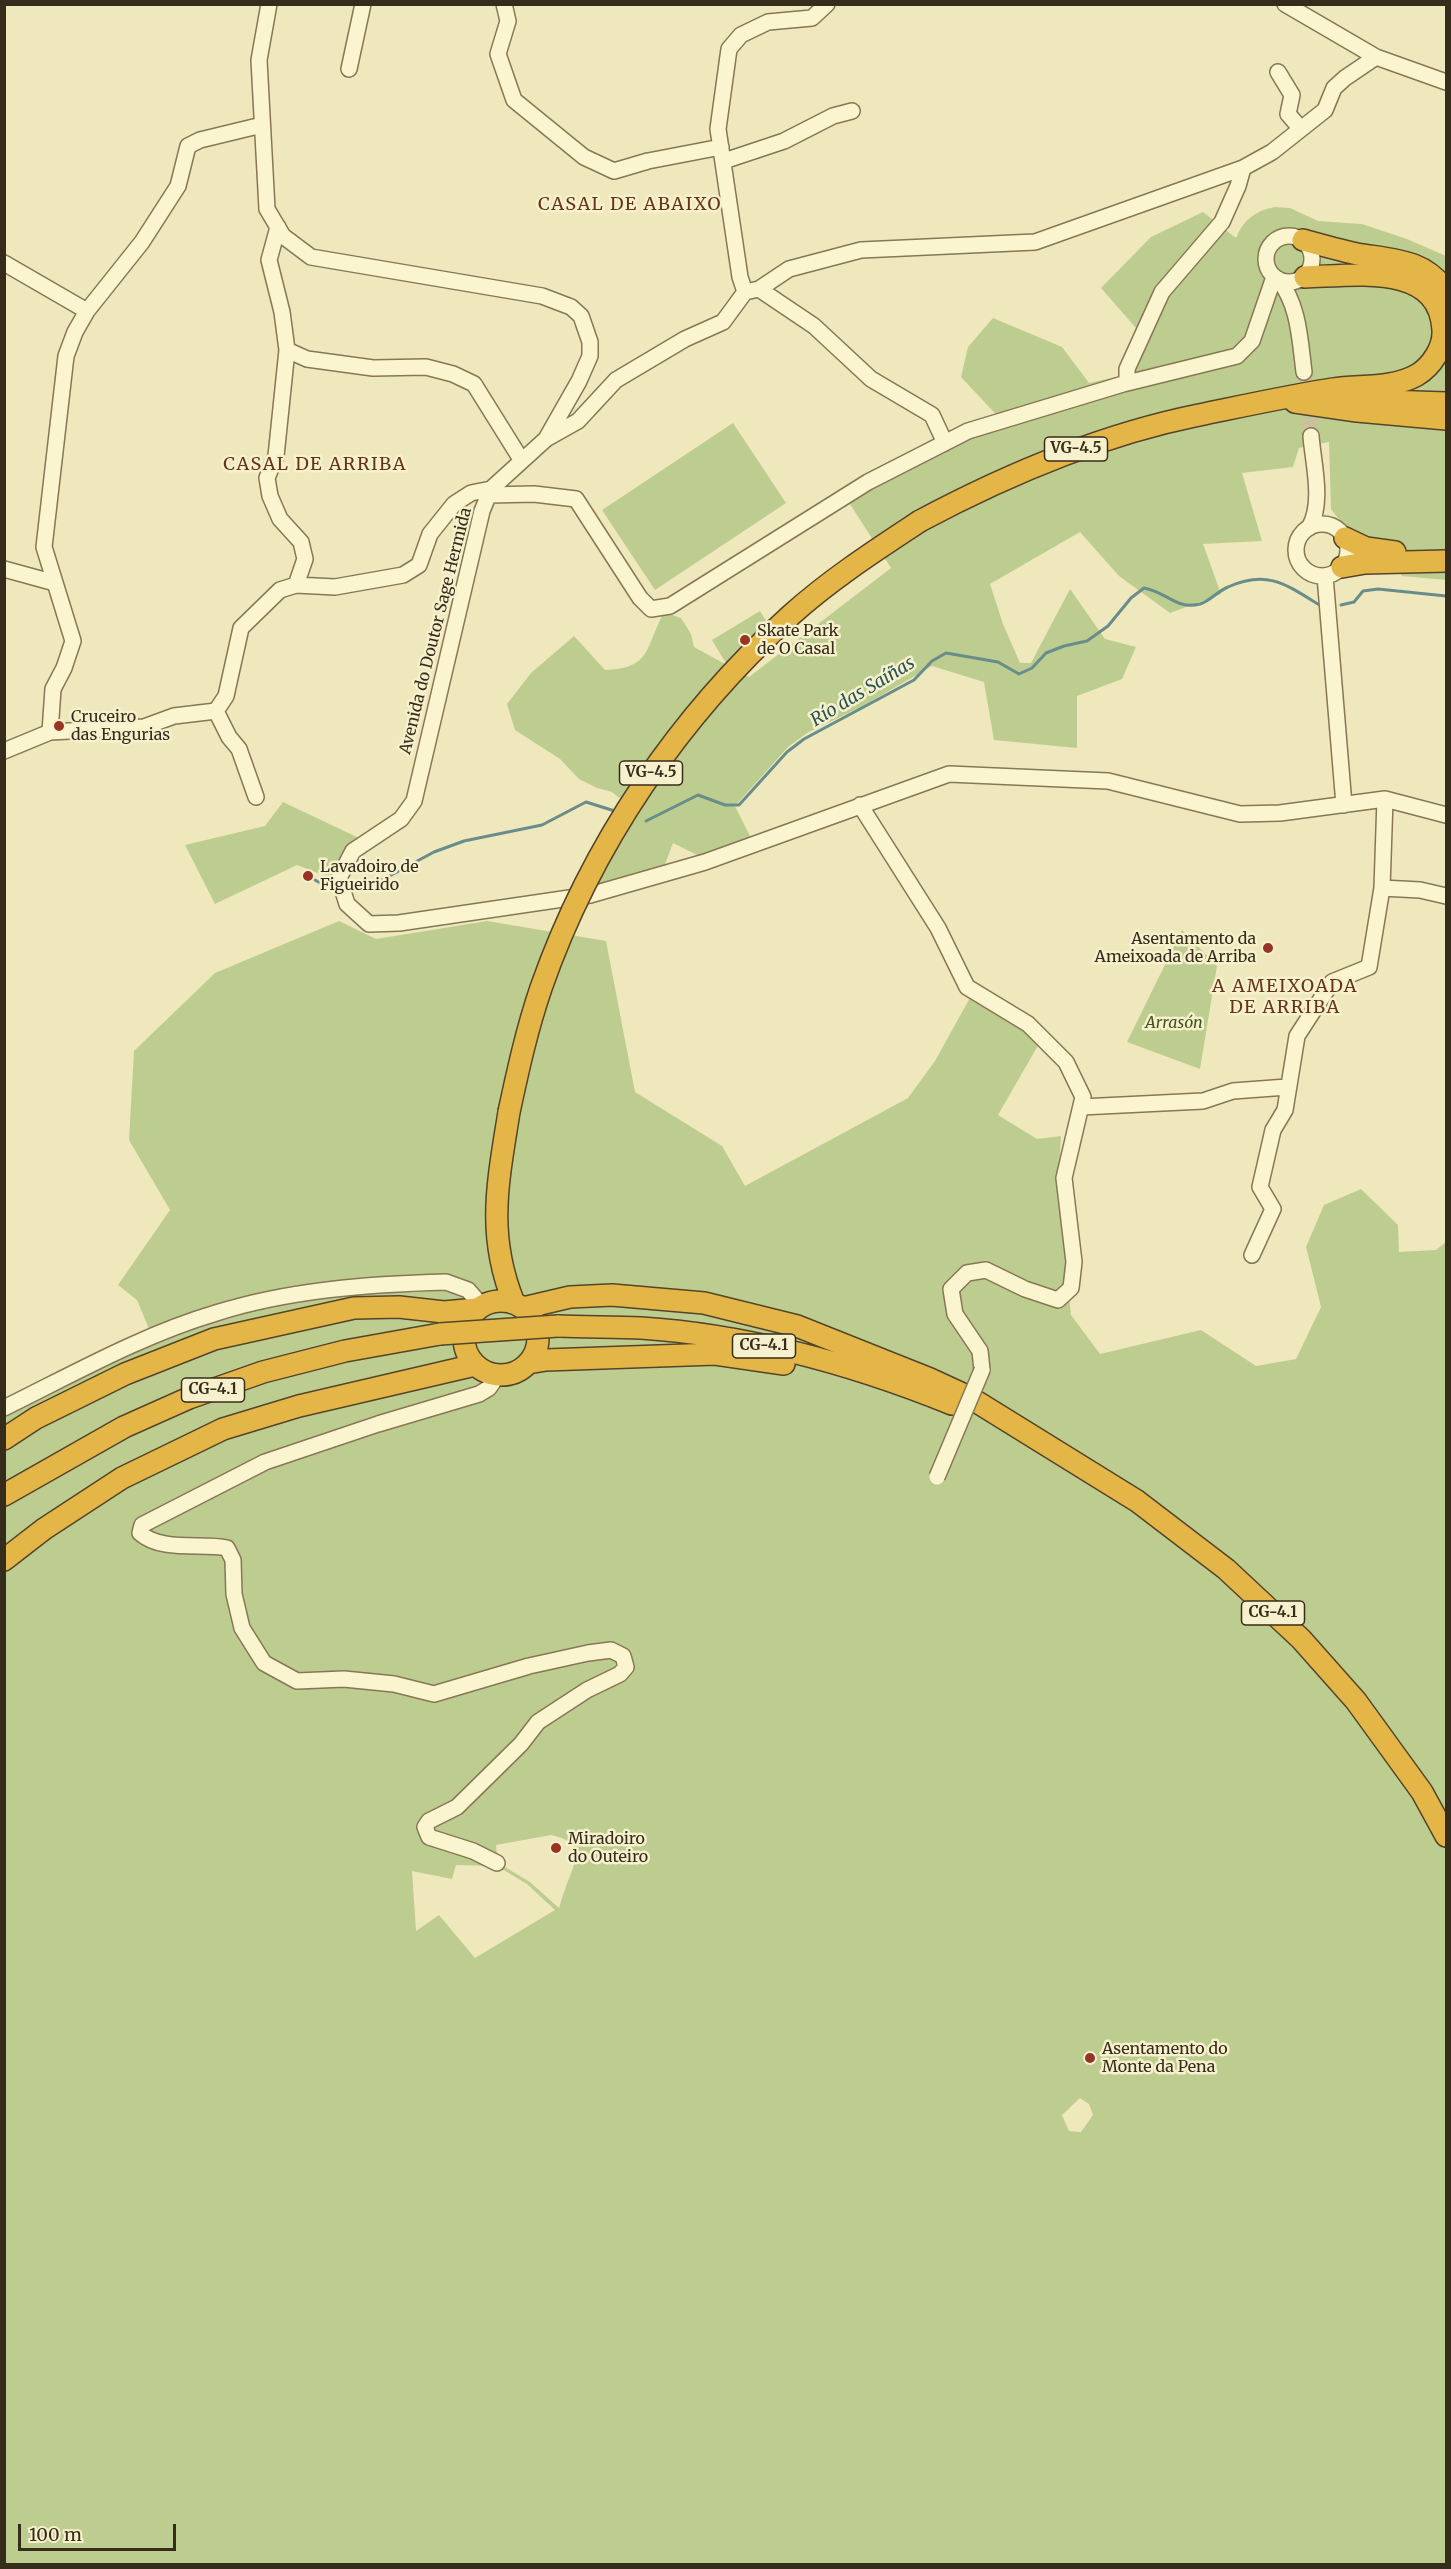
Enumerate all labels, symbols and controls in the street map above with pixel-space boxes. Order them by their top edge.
district label: CASAL DE ABAIXO [538,194,722,216]
road number: VG-4.5 [1044,437,1108,461]
district label: CASAL DE ARRIBA [223,454,407,476]
street label: Avenida do Doutor Sage Hermida [396,506,476,756]
place label: Skate Park de O Casal [757,621,839,659]
marker: Skate Park de O Casal [738,633,752,647]
water label: Río das Saíñas [807,652,919,732]
place label: Cruceiro das Engurias [71,707,170,745]
marker: Cruceiro das Engurias [52,719,66,733]
road number: VG-4.5 [620,761,682,785]
place label: Lavadoiro de Figueirido [320,857,419,895]
marker: Lavadoiro de Figueirido [301,869,315,883]
place label: Asentamento da Ameixoada de Arriba [1095,929,1256,967]
marker: Asentamento da Ameixoada de Arriba [1261,941,1275,955]
district label: A AMEIXOADA DE ARRIBA [1212,976,1358,1018]
park label: Arrasón [1145,1013,1203,1033]
road number: CG-4.1 [732,1334,795,1358]
road number: CG-4.1 [182,1378,244,1402]
road number: CG-4.1 [1242,1601,1304,1625]
place label: Miradoiro do Outeiro [568,1829,648,1867]
marker: Miradoiro do Outeiro [549,1841,563,1855]
place label: Asentamento do Monte da Pena [1102,2039,1227,2077]
marker: Asentamento do Monte da Pena [1083,2051,1097,2065]
scale bar [21,2512,178,2550]
text: 100 m [29,2523,82,2546]

